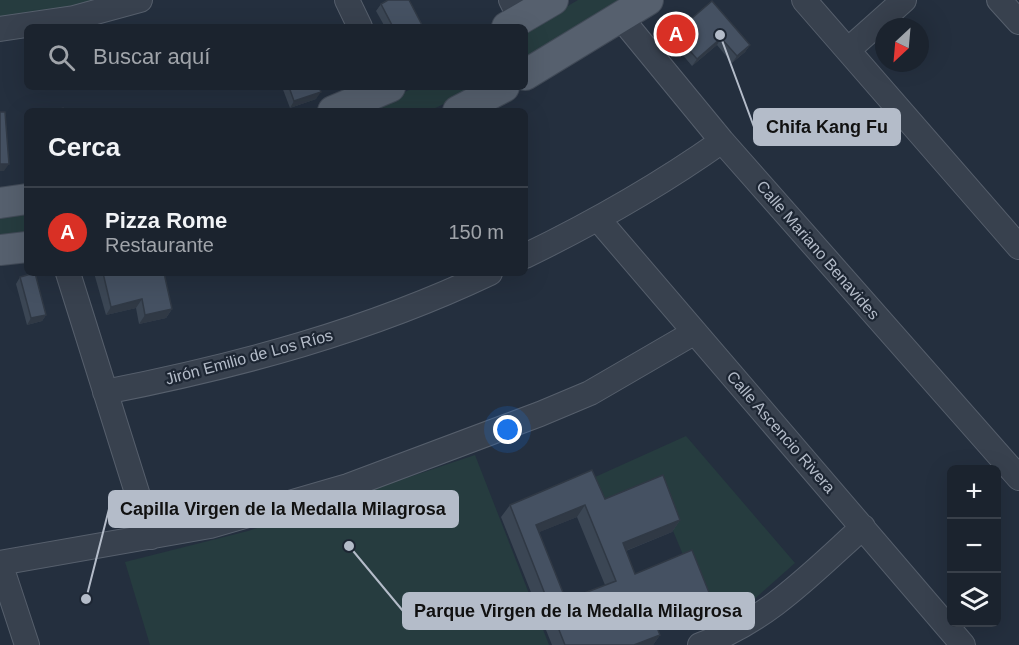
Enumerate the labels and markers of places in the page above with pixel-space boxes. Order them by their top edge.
pin: A [656,12,696,57]
callout: Chifa Kang Fu [754,109,900,145]
callout: Capilla Virgen de la Medalla Milagrosa [109,491,458,527]
callout: Parque Virgen de la Medalla Milagrosa [403,593,754,629]

